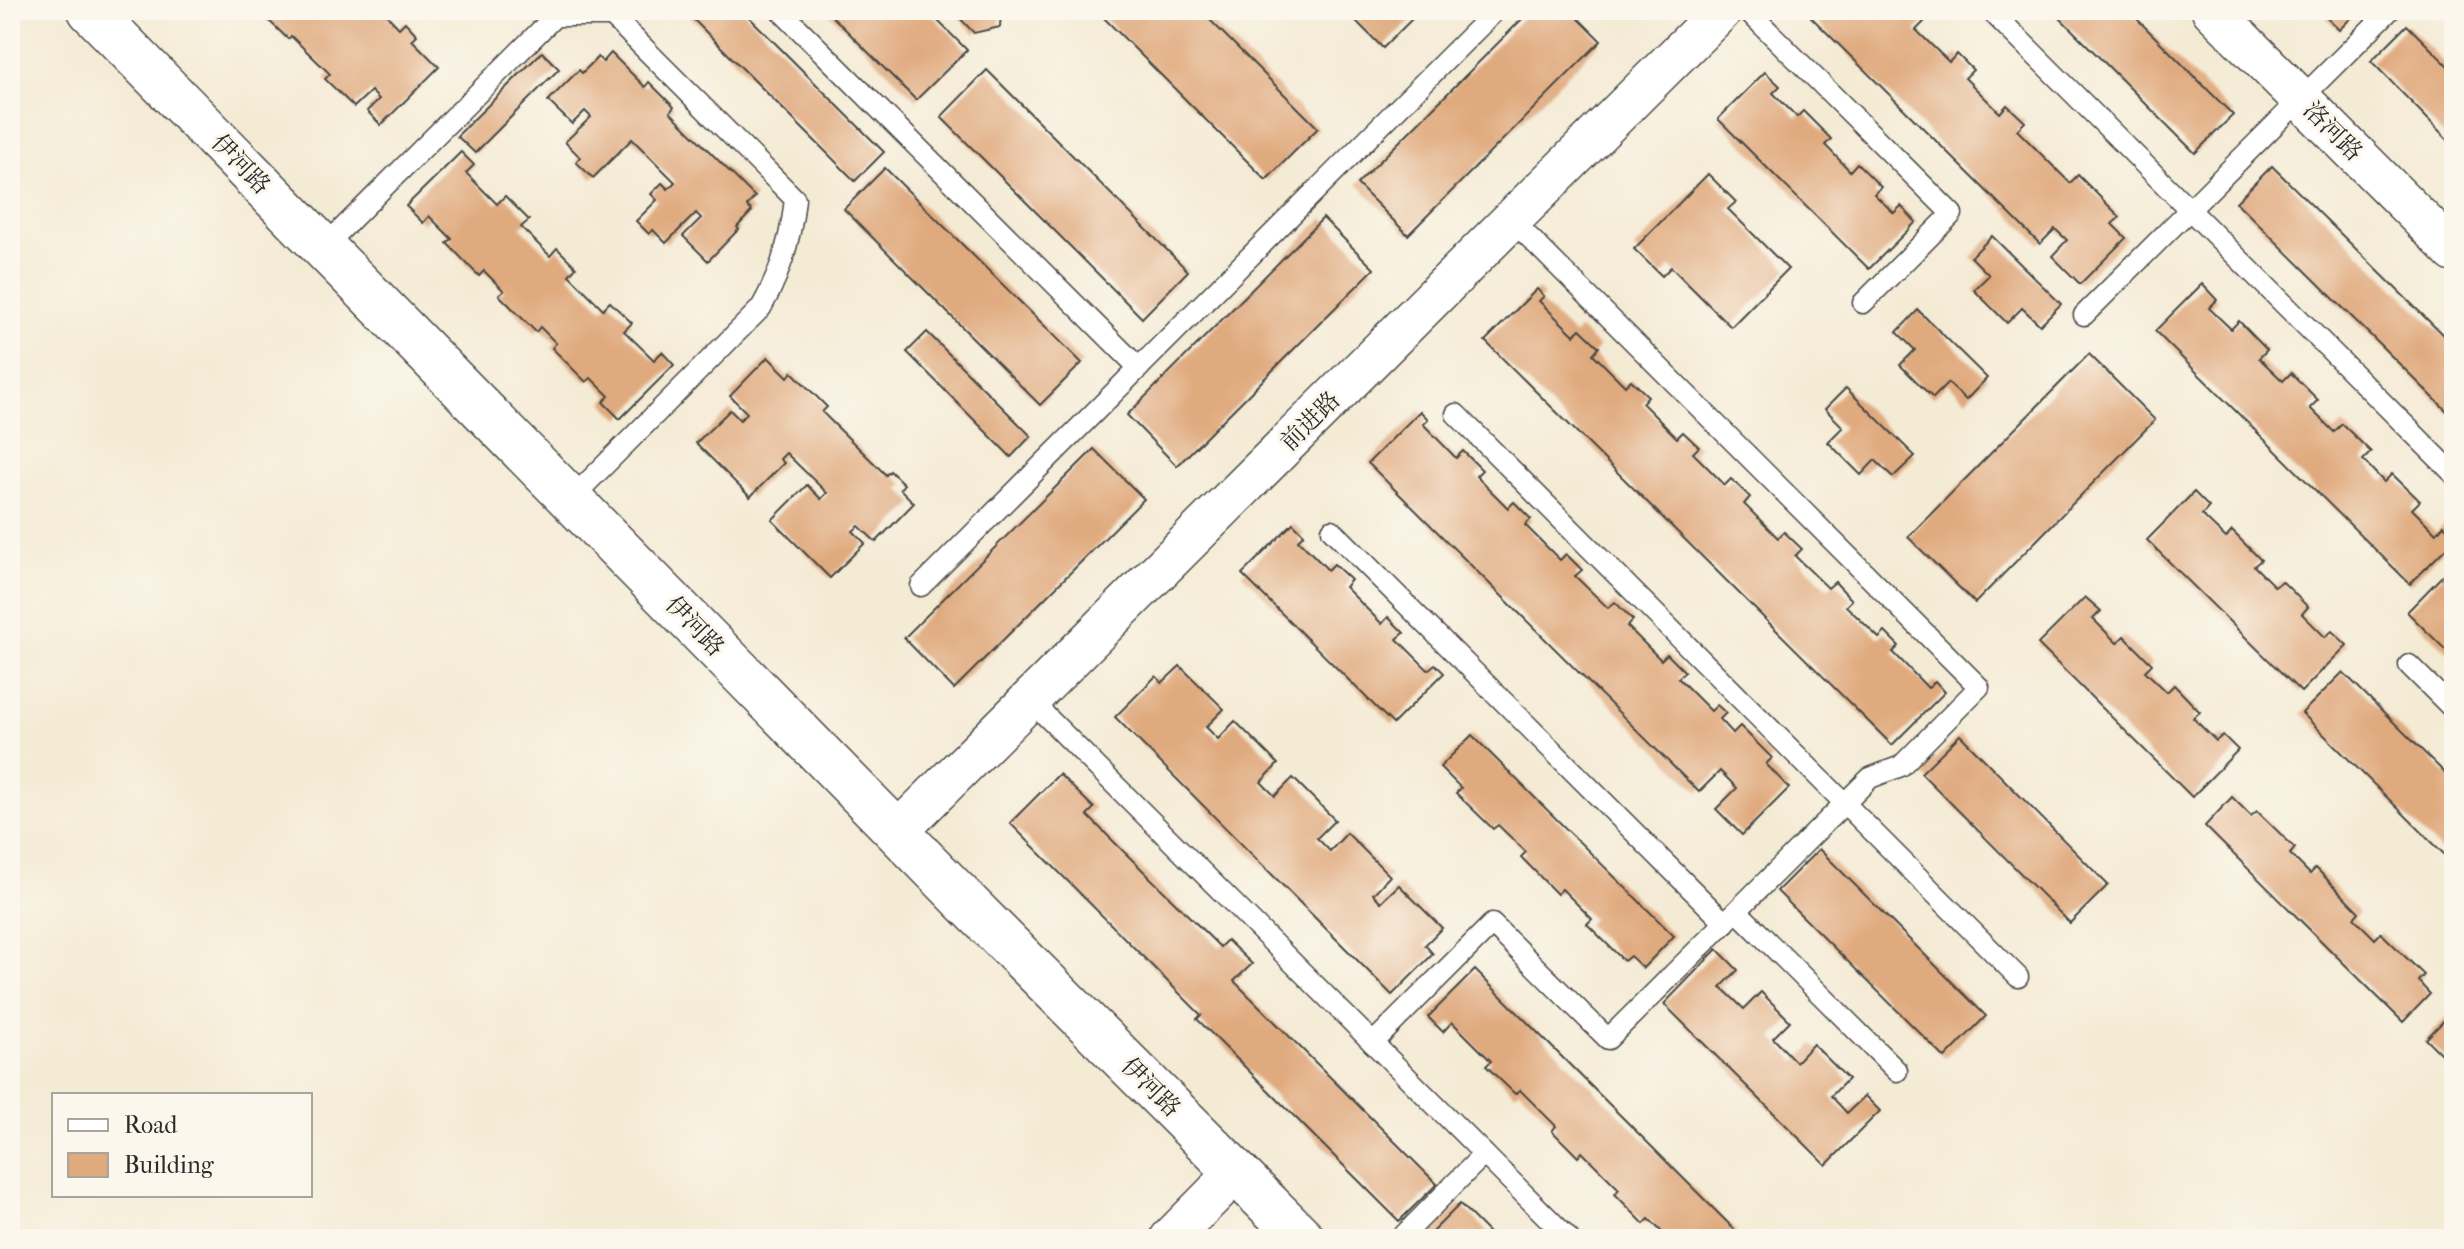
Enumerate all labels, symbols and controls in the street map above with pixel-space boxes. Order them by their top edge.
street label: 洛河路 [2298,96,2368,166]
street label: 伊河路 [206,128,276,200]
street label: 前进路 [1275,386,1345,456]
street label: 伊河路 [660,590,730,662]
street label: 伊河路 [1116,1052,1186,1122]
legend [52,1093,312,1197]
text: Road [124,1111,178,1139]
text: Building [124,1151,215,1179]

